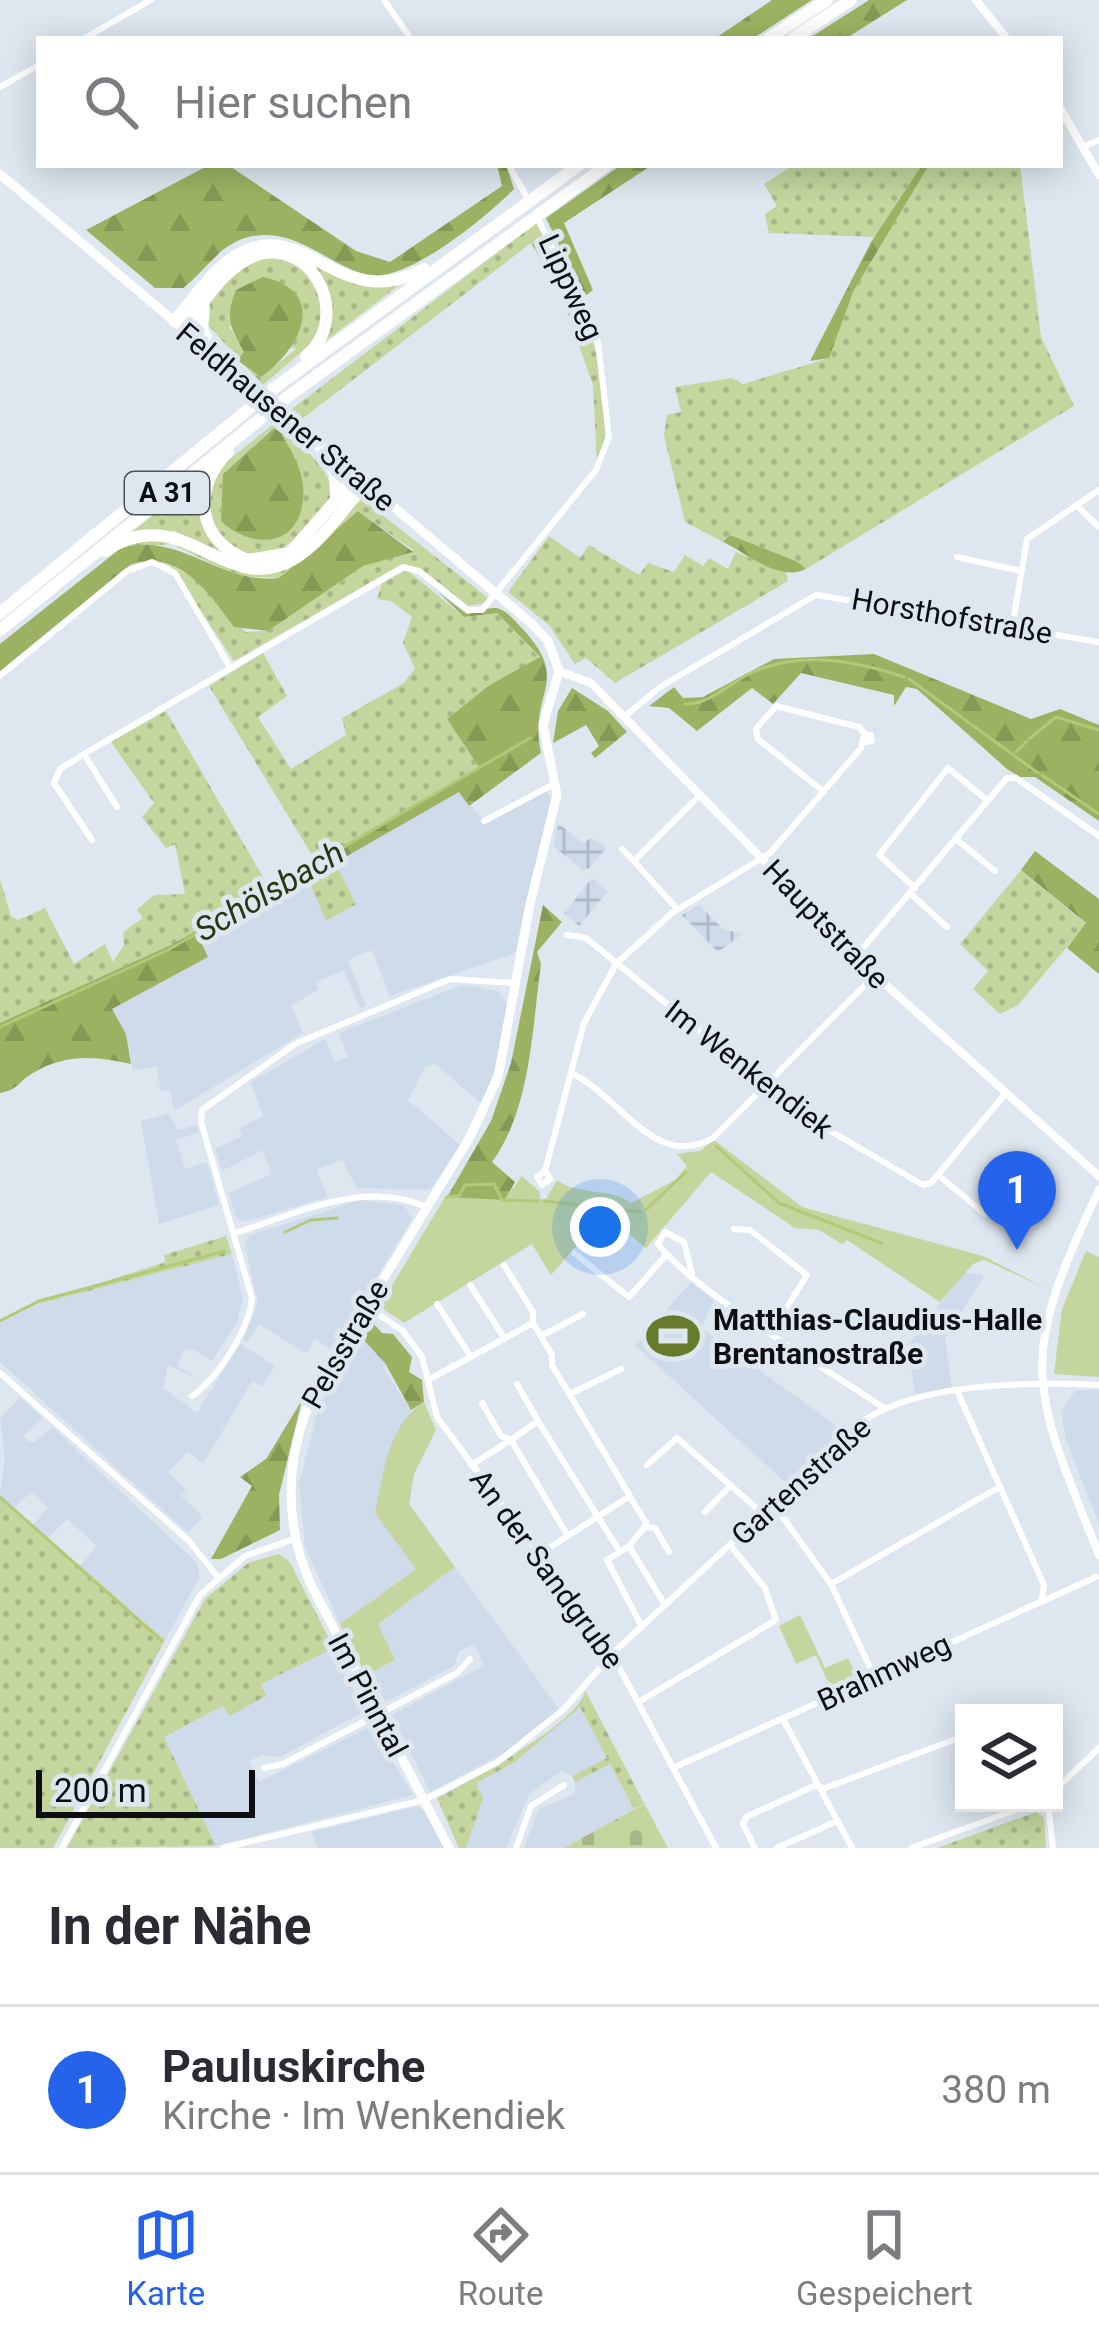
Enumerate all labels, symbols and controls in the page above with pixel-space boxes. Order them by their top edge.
search box [36,36,1063,168]
icon: search [78,69,144,135]
text: Hier suchen [174,76,412,129]
street label: Lippweg [531,229,611,345]
street label: Feldhausener Straße [170,315,402,519]
road number: A 31 [125,472,209,514]
street label: Horsthofstraße [849,581,1055,651]
water label: Schölsbach [187,833,351,949]
street label: Hauptstraße [756,852,896,996]
street label: Im Wenkendiek [658,993,840,1146]
pin: 1 [978,1151,1056,1250]
your location [570,1197,630,1257]
street label: Pelsstraße [294,1274,396,1414]
place label: Matthias-Claudius-Halle Brentanostraße [713,1302,1042,1371]
sports icon: Matthias-Claudius-Halle Brentanostraße [644,1307,702,1365]
street label: Gartenstraße [724,1409,878,1553]
street label: An der Sandgrube [463,1462,631,1676]
street label: Brahmweg [812,1626,956,1718]
street label: Im Pinntal [321,1627,415,1763]
map controls [955,1704,1063,1812]
button: layers [955,1704,1063,1812]
scale bar [36,1764,255,1817]
text: 200 m [54,1771,147,1810]
text: In der Nähe [48,1897,311,1956]
text: Pauluskirche [162,2040,425,2093]
text: 1 [76,2067,98,2113]
text: 380 m [941,2067,1051,2113]
text: Kirche · Im Wenkendiek [162,2093,565,2139]
tab: Karte [126,2202,205,2313]
tab: Route [458,2202,543,2313]
tab: Gespeichert [796,2202,973,2313]

